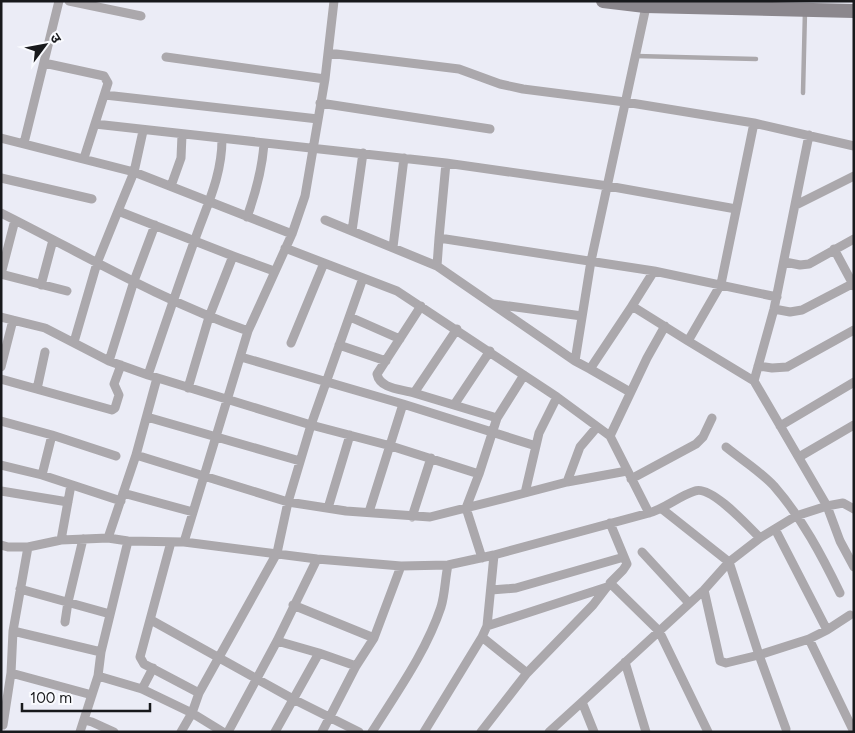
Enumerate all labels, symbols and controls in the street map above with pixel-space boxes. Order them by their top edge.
north arrow [20,20,70,70]
text: उ [46,30,65,47]
scale bar [22,680,150,712]
text: 100 m [30,689,72,707]

